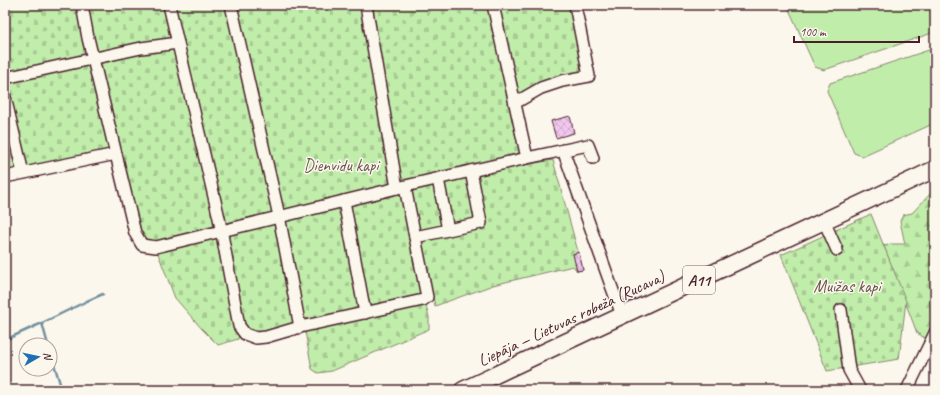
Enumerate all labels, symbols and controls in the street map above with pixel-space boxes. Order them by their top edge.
scale bar [794,18,919,44]
text: 100 m [800,24,827,40]
park label: Dienvidu kapi [304,155,381,176]
street label: Liepāja — Lietuvas robeža (Rucava) [475,265,669,371]
road number: A11 [683,266,715,294]
park label: Muižas kapi [814,276,883,297]
north arrow [18,337,58,377]
text: N [40,351,56,362]

